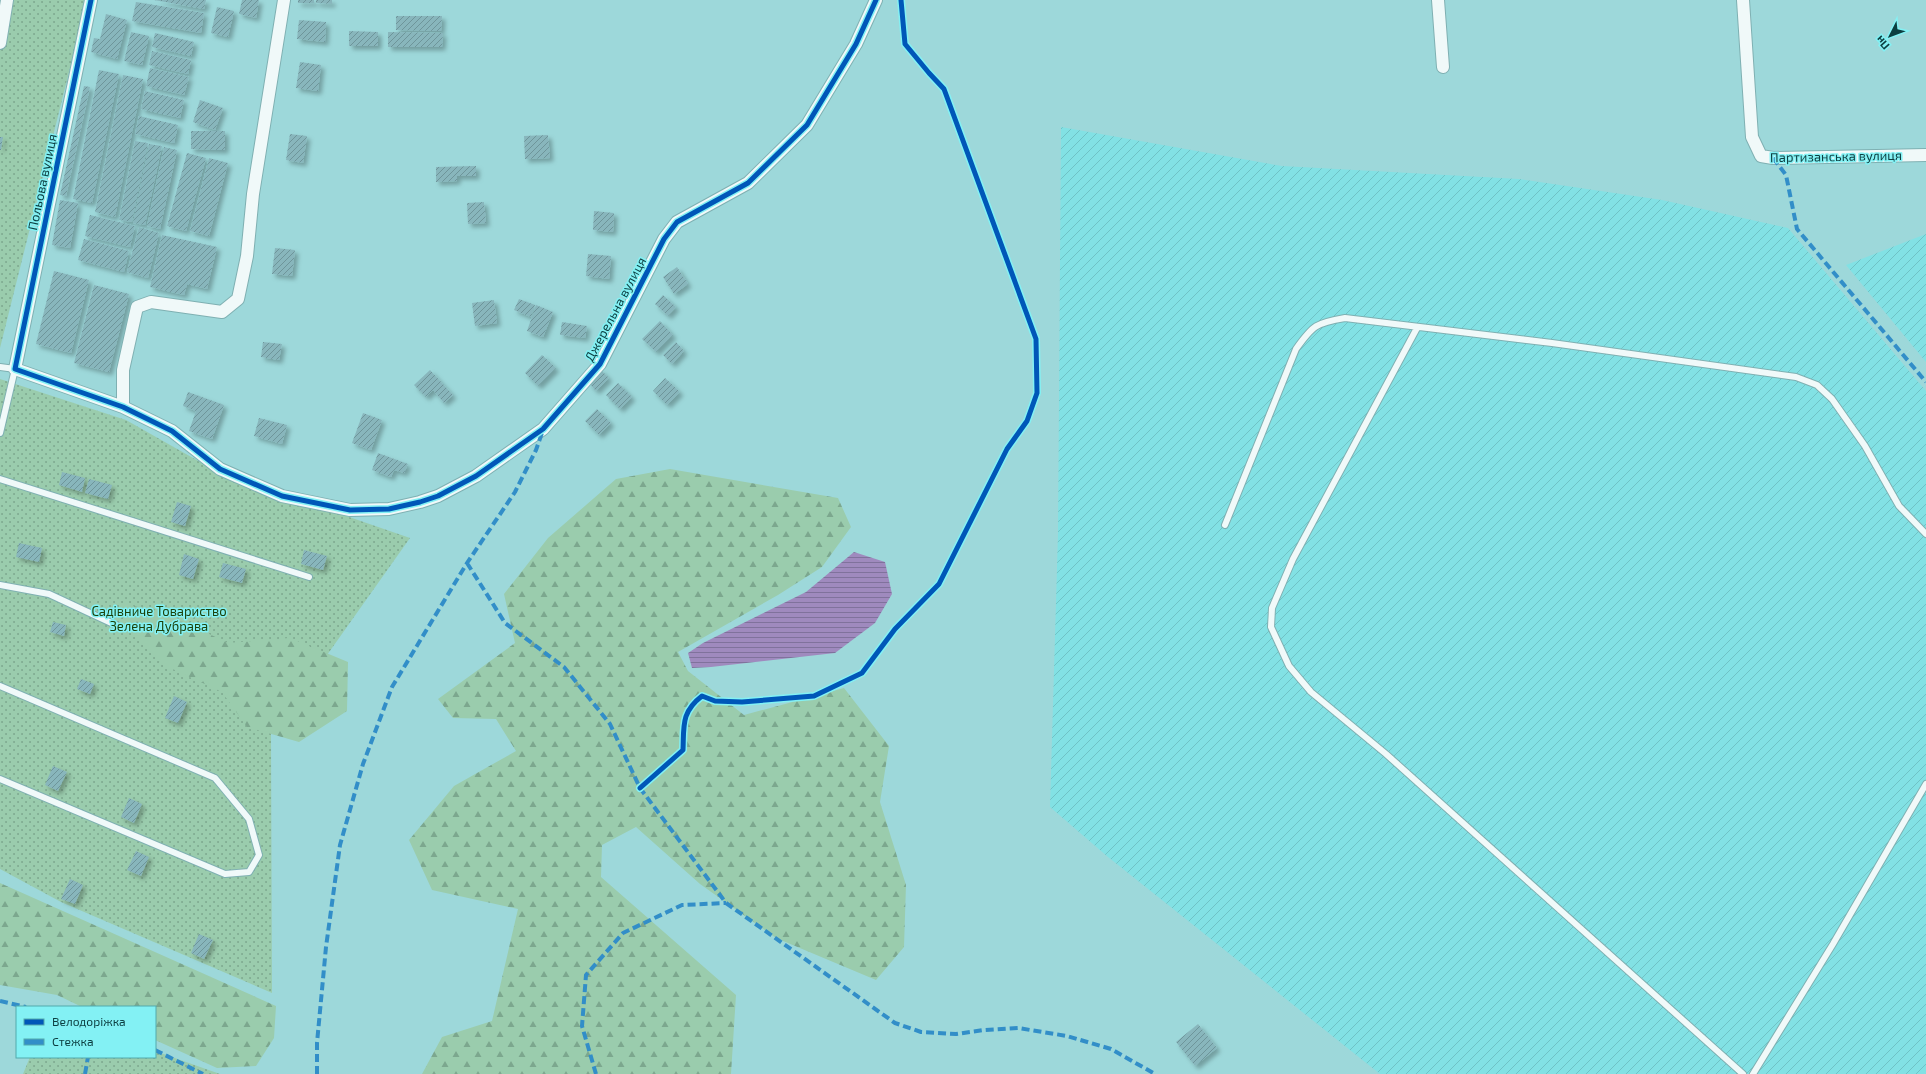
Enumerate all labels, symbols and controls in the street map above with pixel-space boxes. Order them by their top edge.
north arrow [1870,16,1910,56]
text: Пн [1873,33,1892,53]
street label: Польова вулиця [24,132,60,232]
street label: Партизанська вулиця [1770,147,1902,165]
street label: Джерельна вулиця [581,254,649,364]
park label: Садівниче Товариство Зелена Дубрава [91,603,227,634]
legend [16,1006,156,1058]
text: Велодоріжка [52,1014,126,1028]
text: Стежка [52,1034,94,1048]

